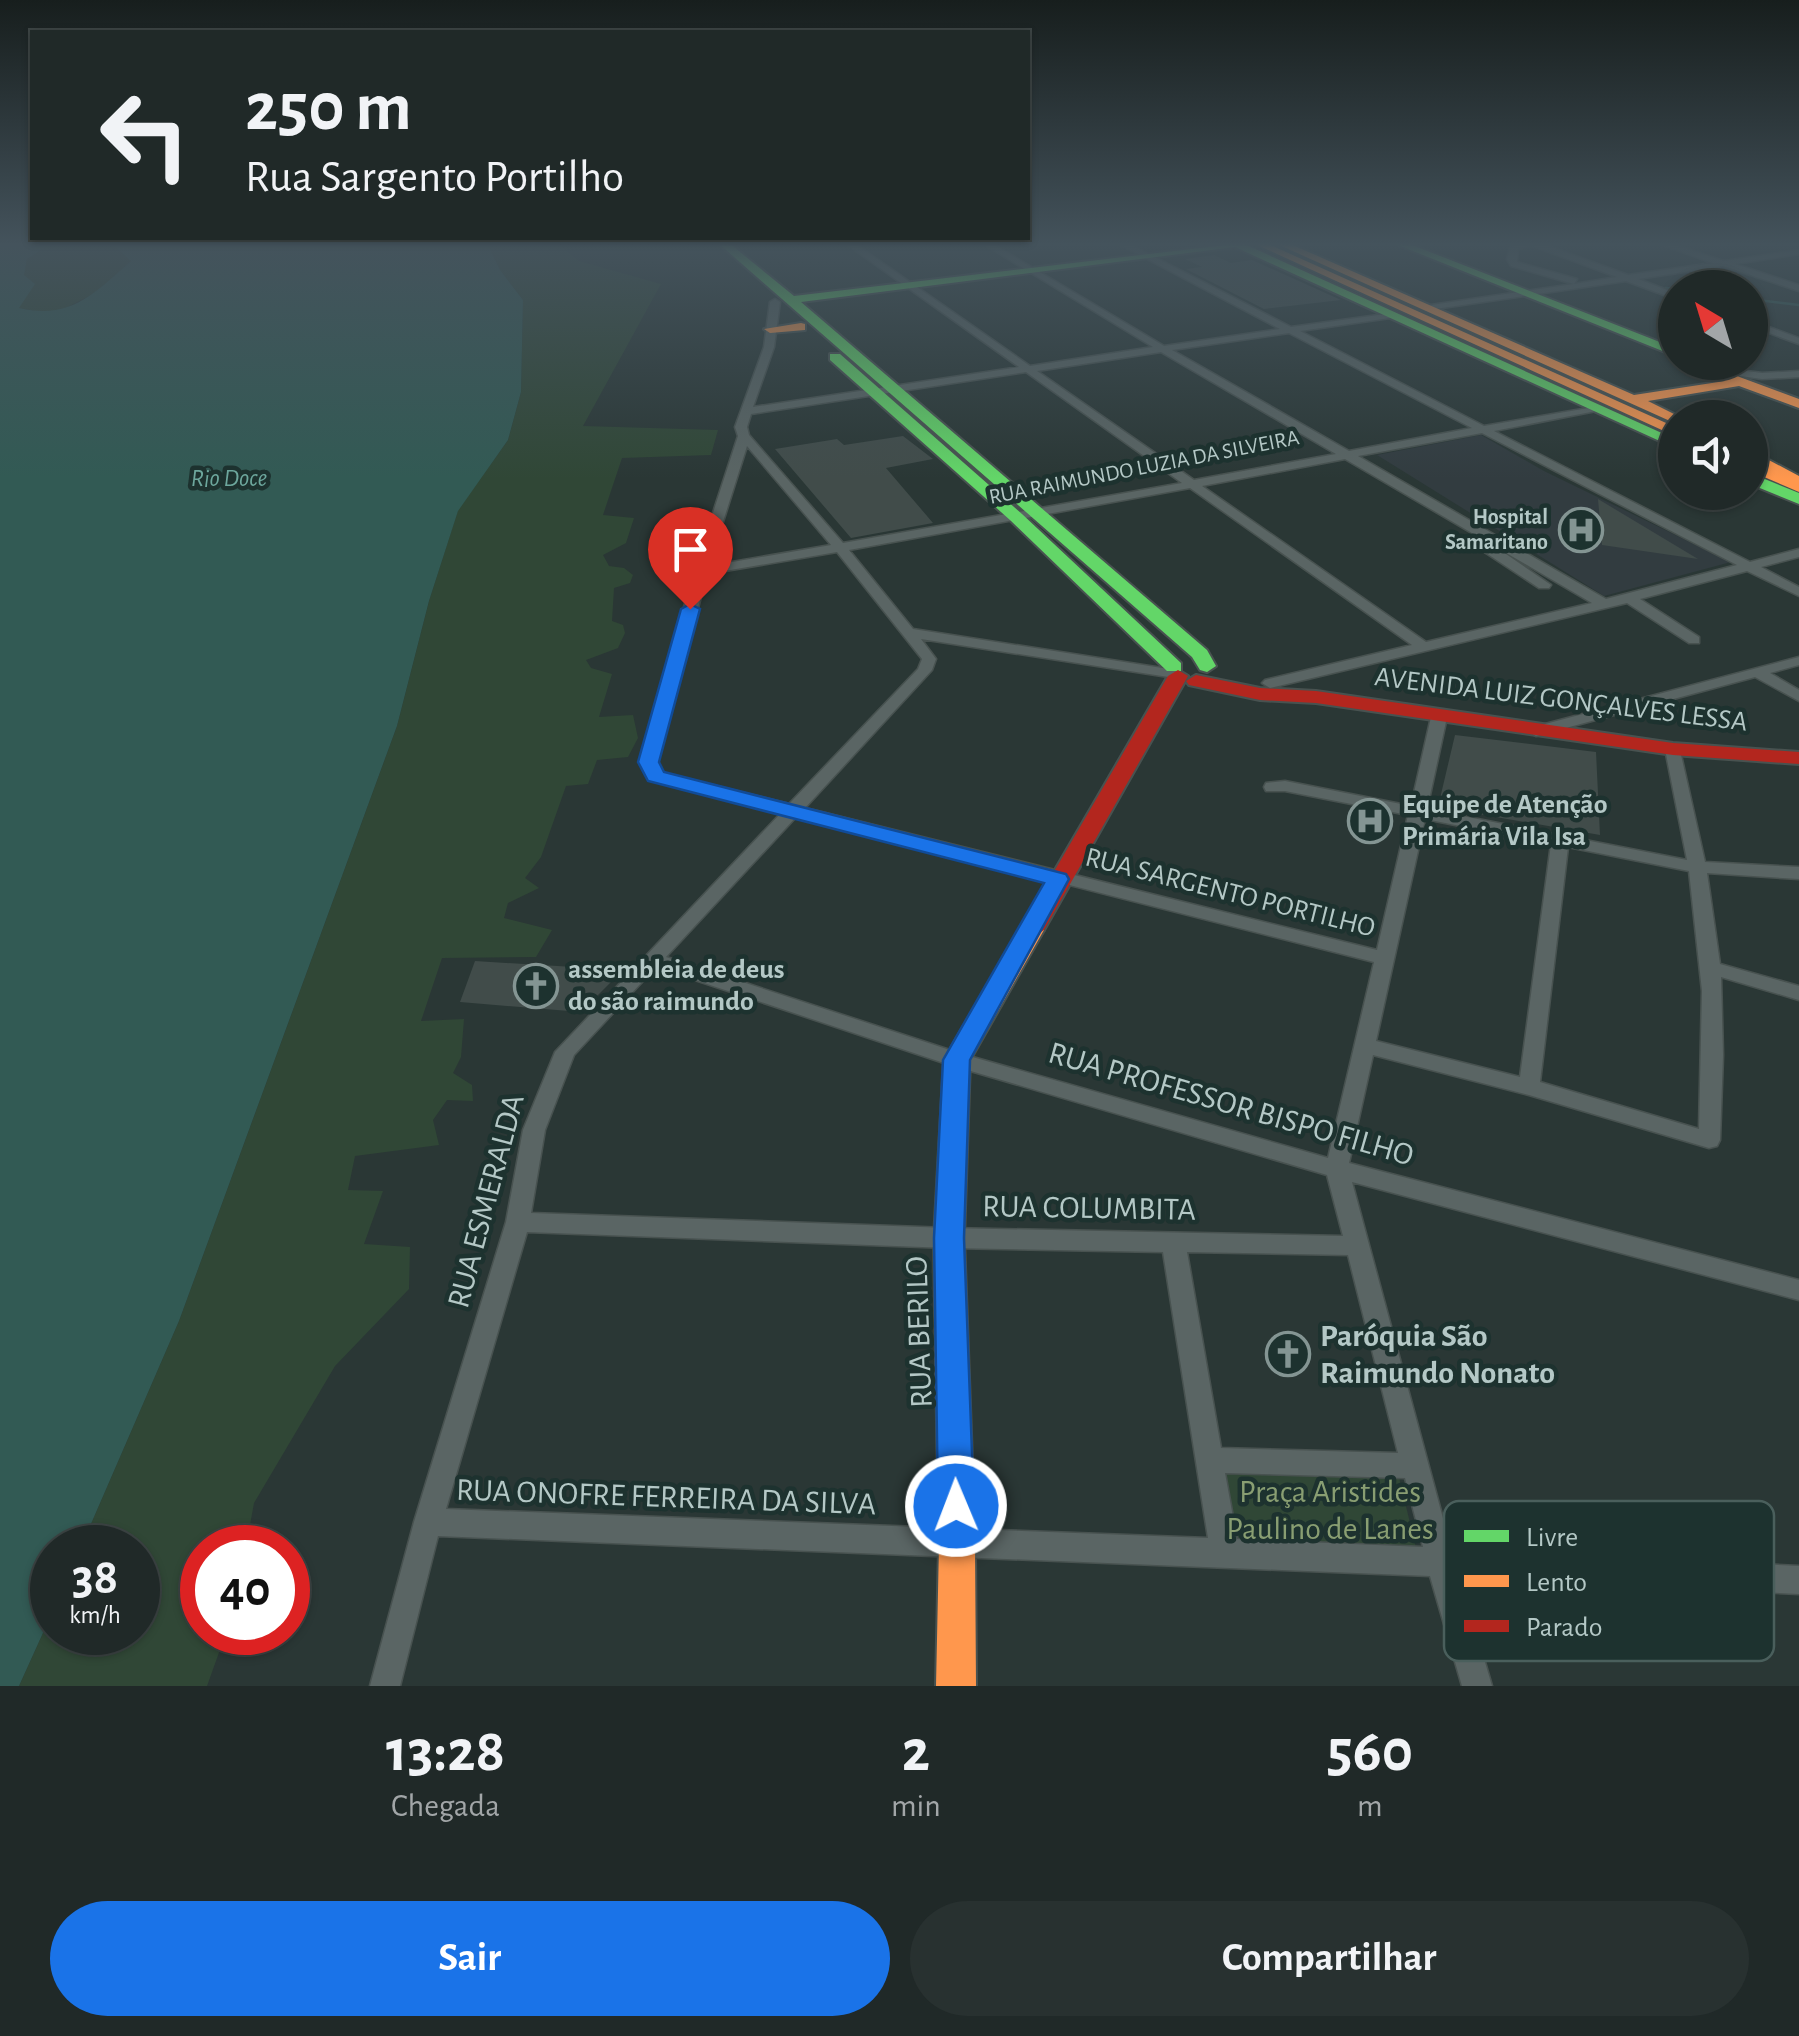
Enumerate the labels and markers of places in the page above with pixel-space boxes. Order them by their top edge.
place label: Hospital Samaritano [1445,506,1548,553]
pin [648,507,733,610]
hospital icon: Hospital Samaritano [1558,507,1604,553]
place label: Equipe de Atenção Primária Vila Isa [1402,791,1608,851]
hospital icon: Equipe de Atenção Primária Vila Isa [1347,798,1393,844]
place label: assembleia de deus do são raimundo [568,956,785,1016]
church icon: assembleia de deus do são raimundo [513,963,559,1009]
place label: Paróquia São Raimundo Nonato [1320,1320,1555,1389]
church icon: Paróquia São Raimundo Nonato [1265,1331,1311,1377]

